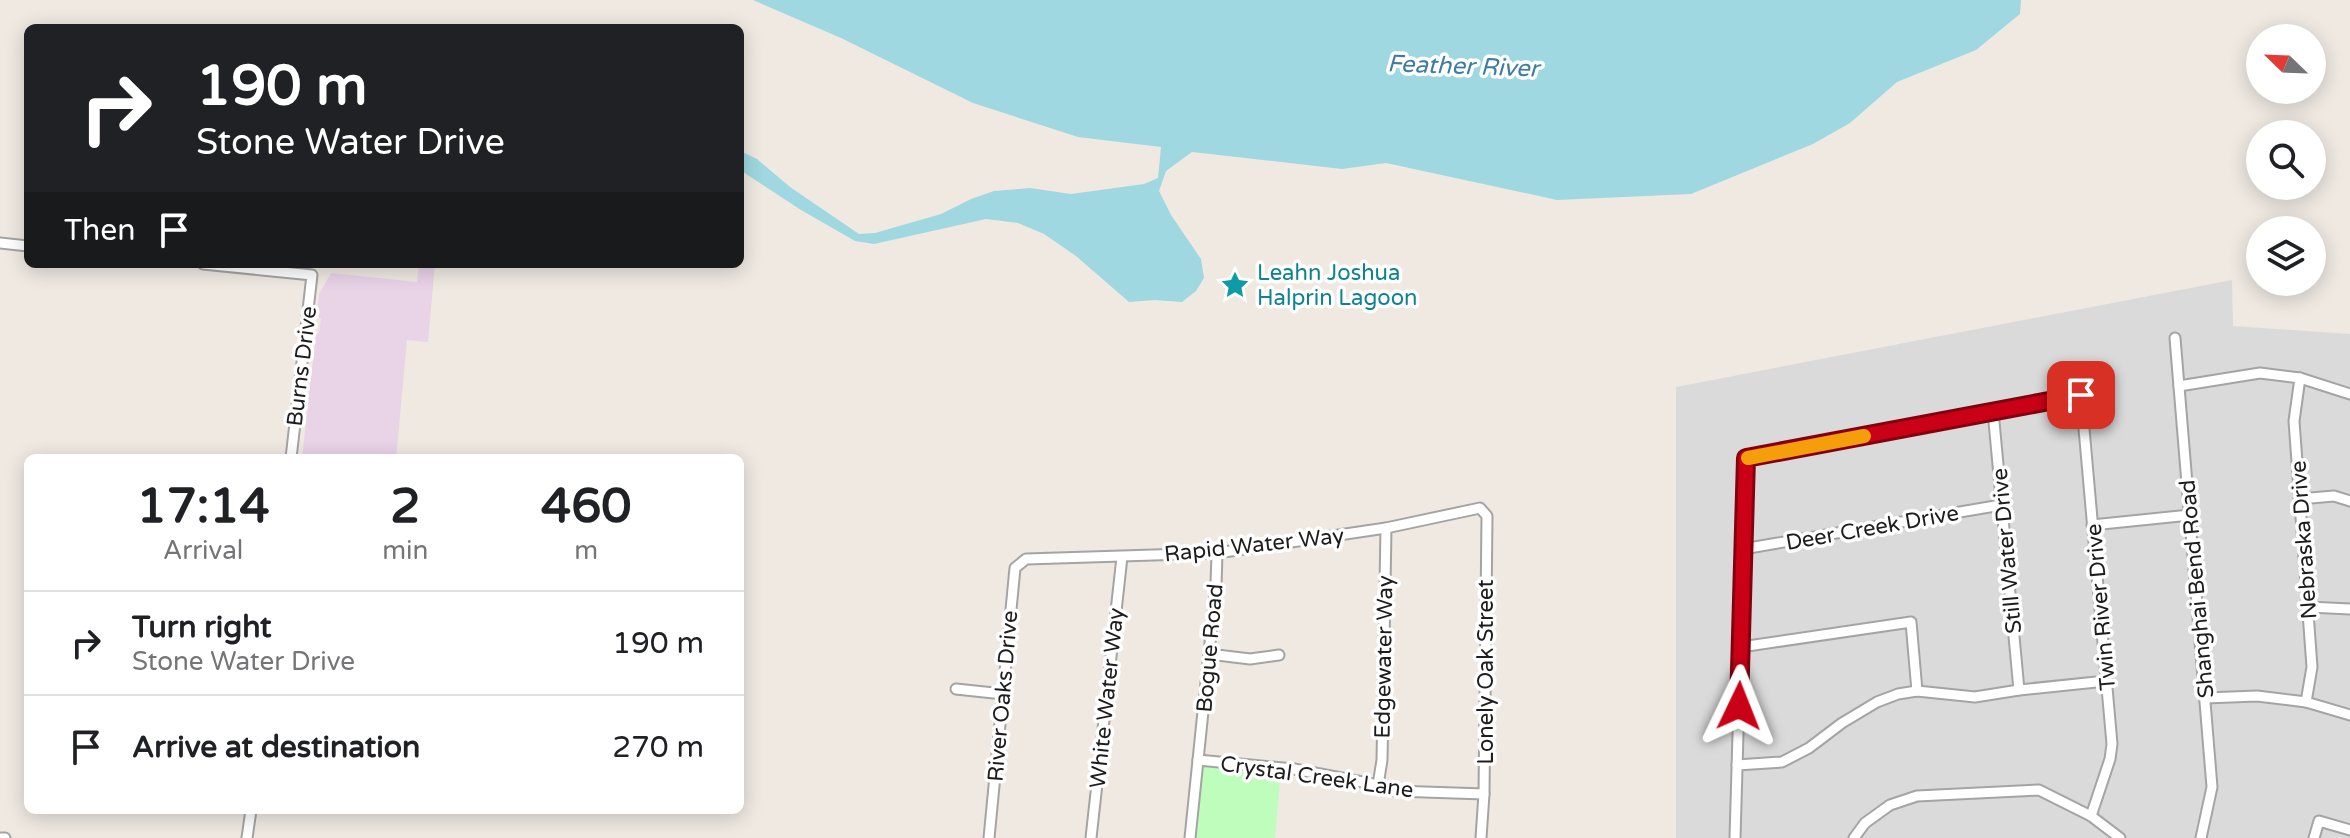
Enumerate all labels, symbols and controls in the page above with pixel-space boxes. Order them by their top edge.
north arrow [2246,24,2326,104]
map controls [2246,24,2326,296]
water label: Feather River [1387,49,1542,84]
text: 190 m [196,53,367,120]
icon: right [64,56,168,160]
button: search [2246,120,2326,200]
text: Stone Water Drive [196,121,505,164]
icon: arrive [152,208,196,252]
text: Then [64,212,136,249]
button: layers [2246,216,2326,296]
place label: Leahn Joshua Halprin Lagoon [1257,260,1417,311]
place icon: Leahn Joshua Halprin Lagoon [1220,270,1250,300]
street label: Burns Drive [282,305,322,428]
pin [2047,361,2115,429]
icon: arrive [2059,373,2103,417]
street label: Nebraska Drive [2285,460,2323,620]
street label: Still Water Drive [1987,467,2027,635]
text: 17:14 [137,478,270,536]
text: 2 [390,478,420,536]
text: 460 [541,478,631,536]
street label: Shanghai Bend Road [2174,479,2220,699]
street label: Deer Creek Drive [1784,500,1961,556]
street label: Twin River Drive [2081,522,2121,691]
street label: Rapid Water Way [1163,523,1345,567]
text: Arrival [163,535,243,566]
text: min [382,535,428,566]
text: m [574,535,598,566]
street label: Edgewater Way [1370,575,1398,739]
street label: Lonely Oak Street [1473,579,1499,765]
street label: Bogue Road [1191,583,1229,714]
street label: White Water Way [1085,606,1129,790]
text: Turn right [132,609,272,646]
street label: River Oaks Drive [983,609,1023,783]
icon: right [64,621,108,665]
text: 190 m [612,625,704,662]
text: Stone Water Drive [132,646,355,677]
position arrow [1697,664,1781,748]
icon: arrive [64,725,108,769]
text: Arrive at destination [132,729,420,766]
text: 270 m [612,729,704,766]
street label: Crystal Creek Lane [1219,751,1415,803]

